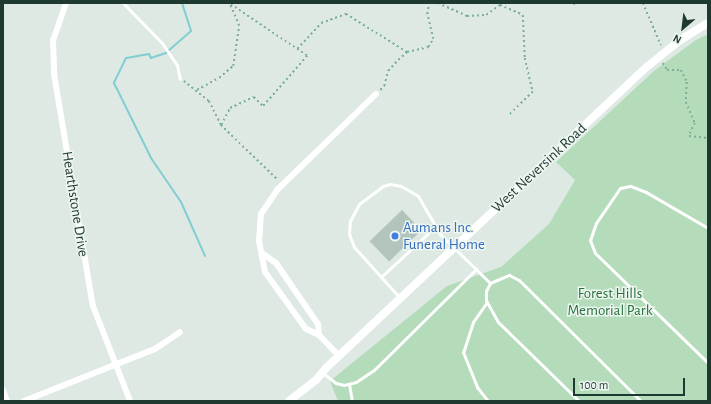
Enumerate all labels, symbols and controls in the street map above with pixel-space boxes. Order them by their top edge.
north arrow [663,8,703,48]
text: N [671,32,683,46]
street label: West Neversink Road [488,119,590,217]
street label: Hearthstone Drive [58,150,92,258]
place label: Aumans Inc. Funeral Home [403,218,485,253]
marker: Aumans Inc. Funeral Home [390,231,400,241]
park label: Forest Hills Memorial Park [567,284,653,319]
scale bar [575,370,687,396]
text: 100 m [580,379,608,391]

